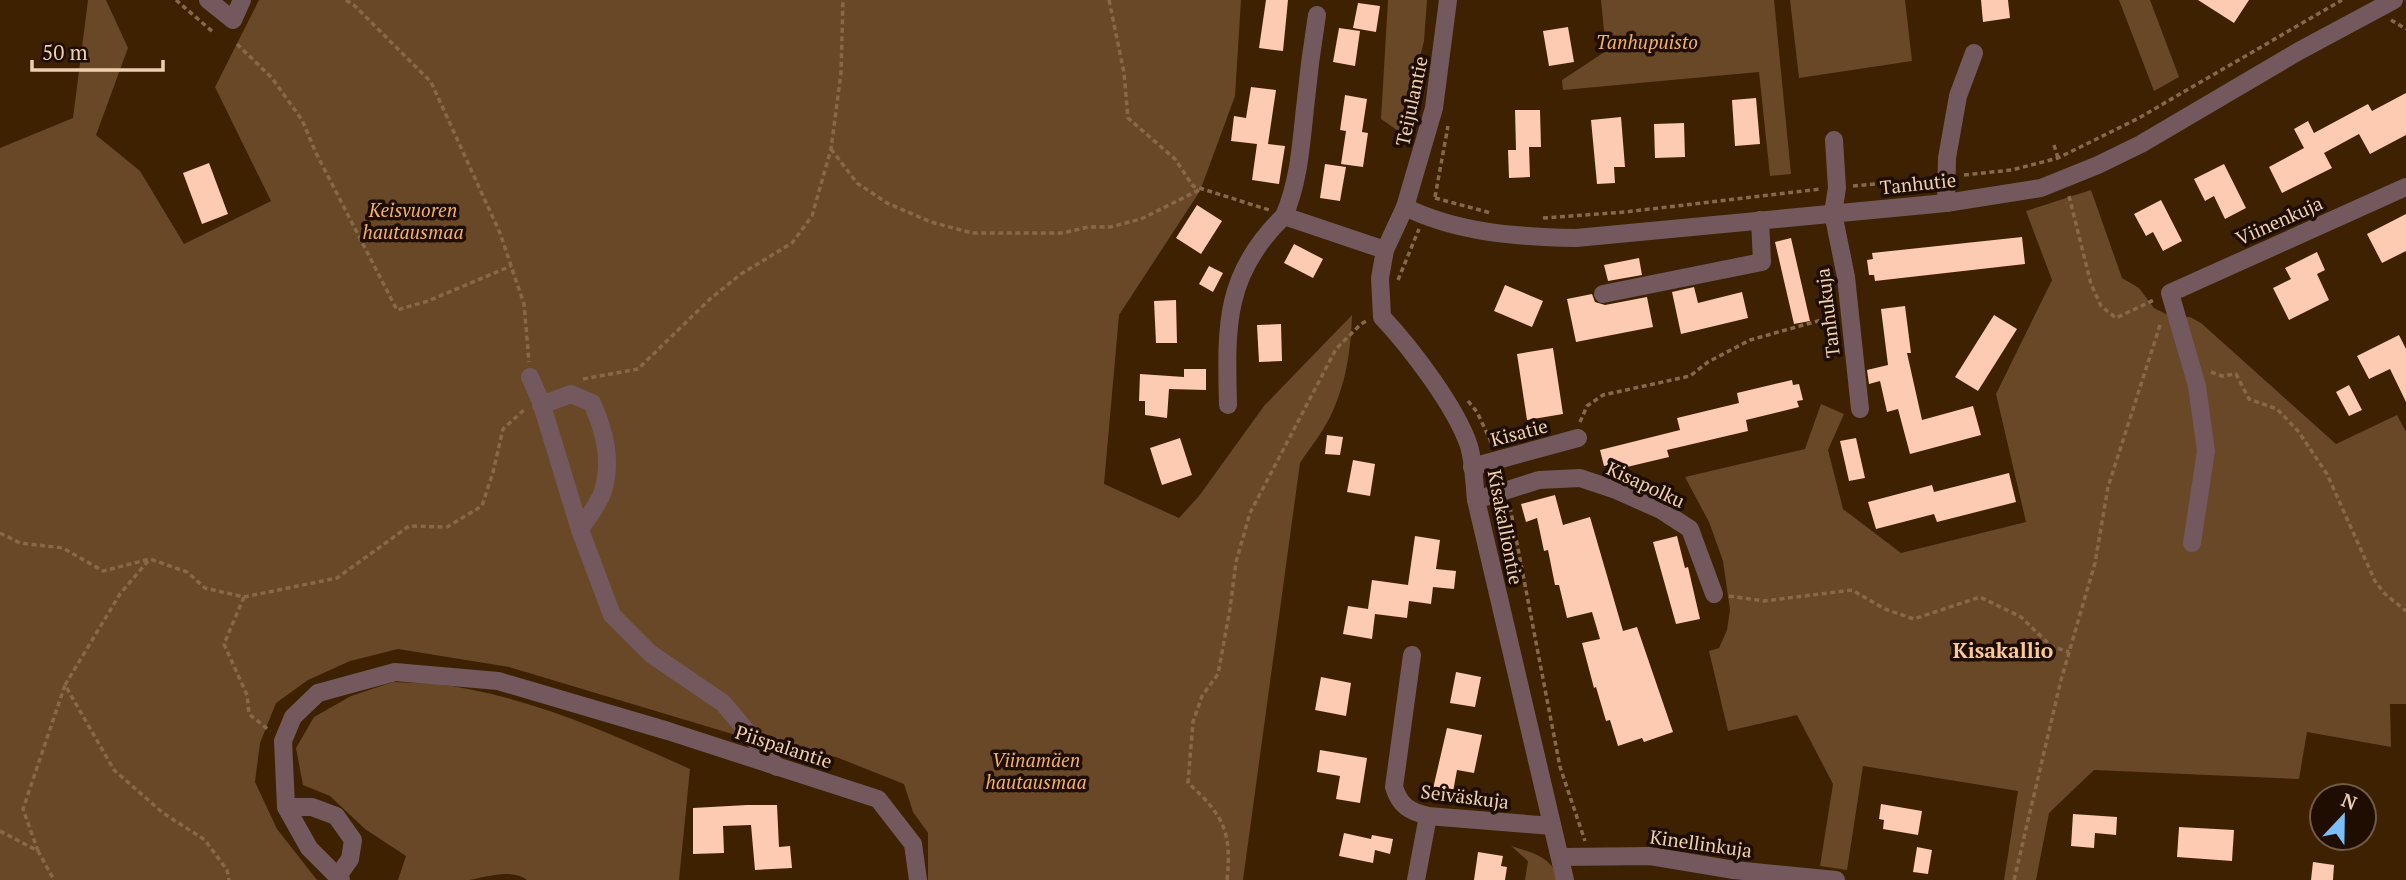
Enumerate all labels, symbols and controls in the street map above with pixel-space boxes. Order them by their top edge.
scale bar [32,28,163,72]
park label: Tanhupuisto [1596,29,1698,54]
text: 50 m [42,38,88,66]
street label: Teijulantie [1389,54,1433,148]
street label: Tanhutie [1879,167,1957,199]
street label: Viinenkuja [2232,190,2327,250]
park label: Keisvuoren hautausmaa [362,197,464,244]
street label: Tanhukuja [1809,266,1845,359]
street label: Kisatie [1488,412,1550,452]
street label: Kisapolku [1603,455,1689,513]
street label: Kisakalliontie [1483,467,1529,587]
district label: Kisakallio [1953,636,2053,664]
street label: Piispalantie [732,719,836,773]
park label: Viinamäen hautausmaa [985,747,1087,794]
street label: Seiväskuja [1419,778,1511,814]
north arrow [2308,782,2378,852]
text: N [2338,786,2361,815]
street label: Kinellinkuja [1648,823,1754,863]

